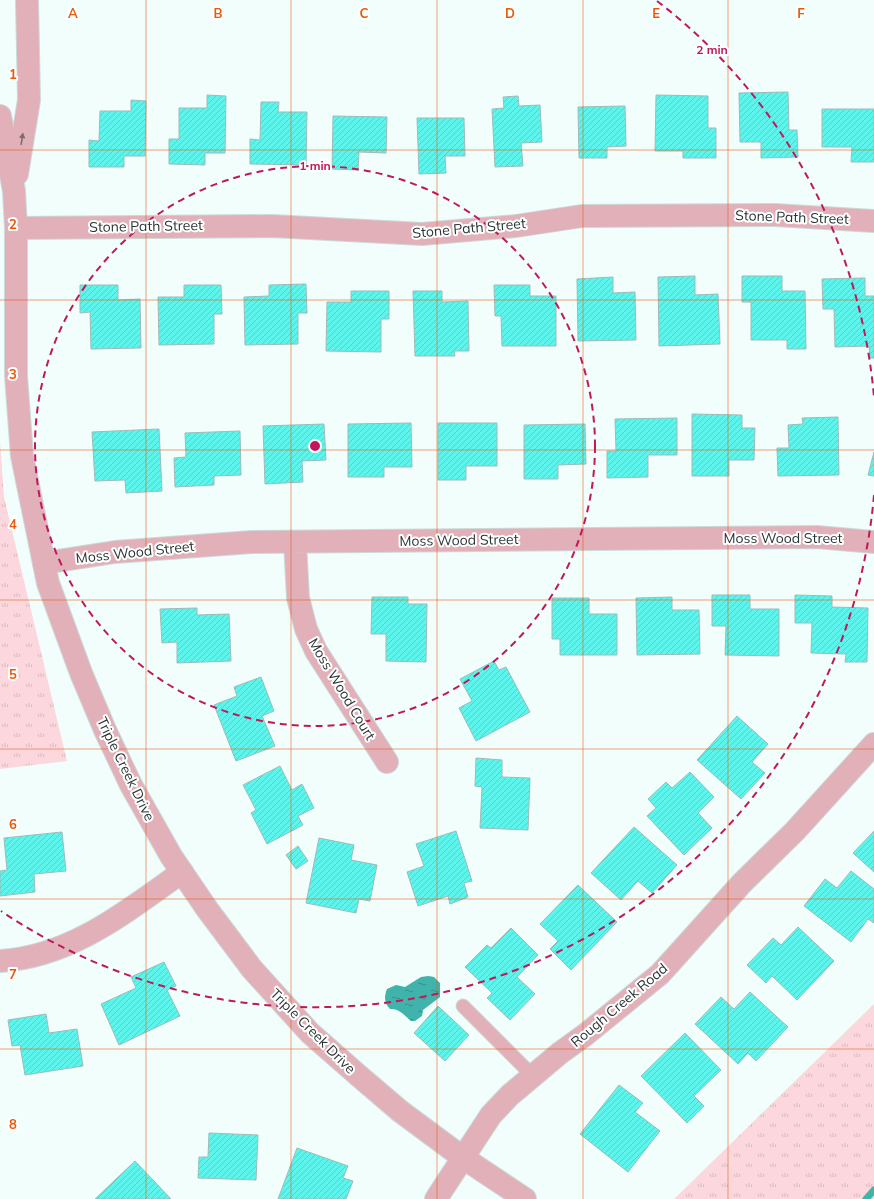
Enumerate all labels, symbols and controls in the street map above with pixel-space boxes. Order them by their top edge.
text: A [68,5,78,21]
text: B [214,5,223,21]
text: C [360,5,369,21]
text: D [505,5,515,21]
text: E [652,5,660,21]
text: F [797,5,805,21]
text: 2 min [696,42,728,57]
text: 1 [9,66,17,82]
one-way arrow [19,133,25,145]
text: 1 min [299,158,331,173]
street label: Stone Path Street [735,206,849,228]
street label: Stone Path Street [412,214,526,242]
text: 2 [9,216,17,232]
street label: Stone Path Street [89,216,203,236]
text: 3 [9,366,17,382]
centre of rings [308,439,322,453]
text: 4 [9,516,17,532]
street label: Moss Wood Street [723,529,843,547]
street label: Moss Wood Street [399,530,519,550]
street label: Moss Wood Street [75,537,195,567]
street label: Moss Wood Court [304,635,380,743]
text: 5 [9,666,17,682]
street label: Triple Creek Drive [93,714,159,824]
text: 6 [9,816,17,832]
street label: Rough Creek Road [567,959,671,1051]
text: 7 [9,966,17,982]
street label: Triple Creek Drive [267,985,359,1077]
text: 8 [9,1116,17,1132]

